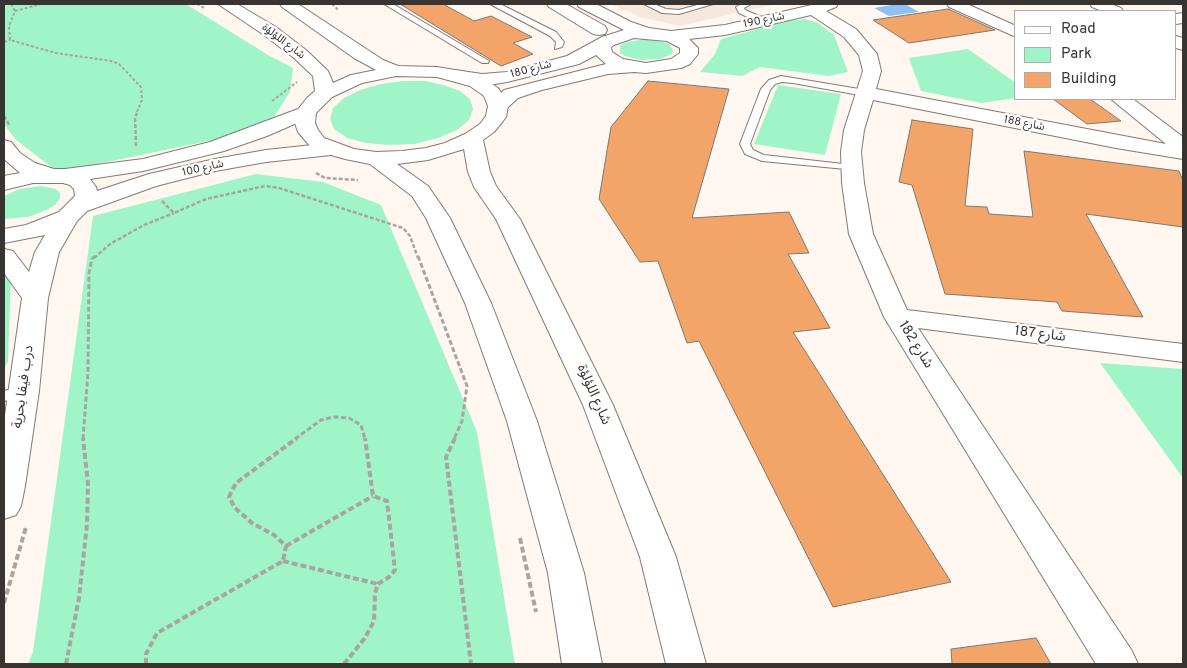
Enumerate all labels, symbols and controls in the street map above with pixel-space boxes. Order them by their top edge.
street label: شارع 190 [742,10,786,32]
legend [1014,10,1177,100]
text: Road [1061,20,1096,39]
street label: شارع اللؤلؤة [259,22,307,62]
text: Park [1061,45,1092,64]
street label: شارع 180 [509,58,553,82]
text: Building [1061,70,1116,89]
street label: شارع 188 [1002,114,1046,134]
street label: شارع 100 [181,158,225,180]
street label: شارع 182 [894,318,936,372]
street label: شارع 187 [1013,324,1067,346]
street label: درب فيفا بحرية [10,344,38,430]
street label: شارع اللؤلؤة [572,362,614,428]

